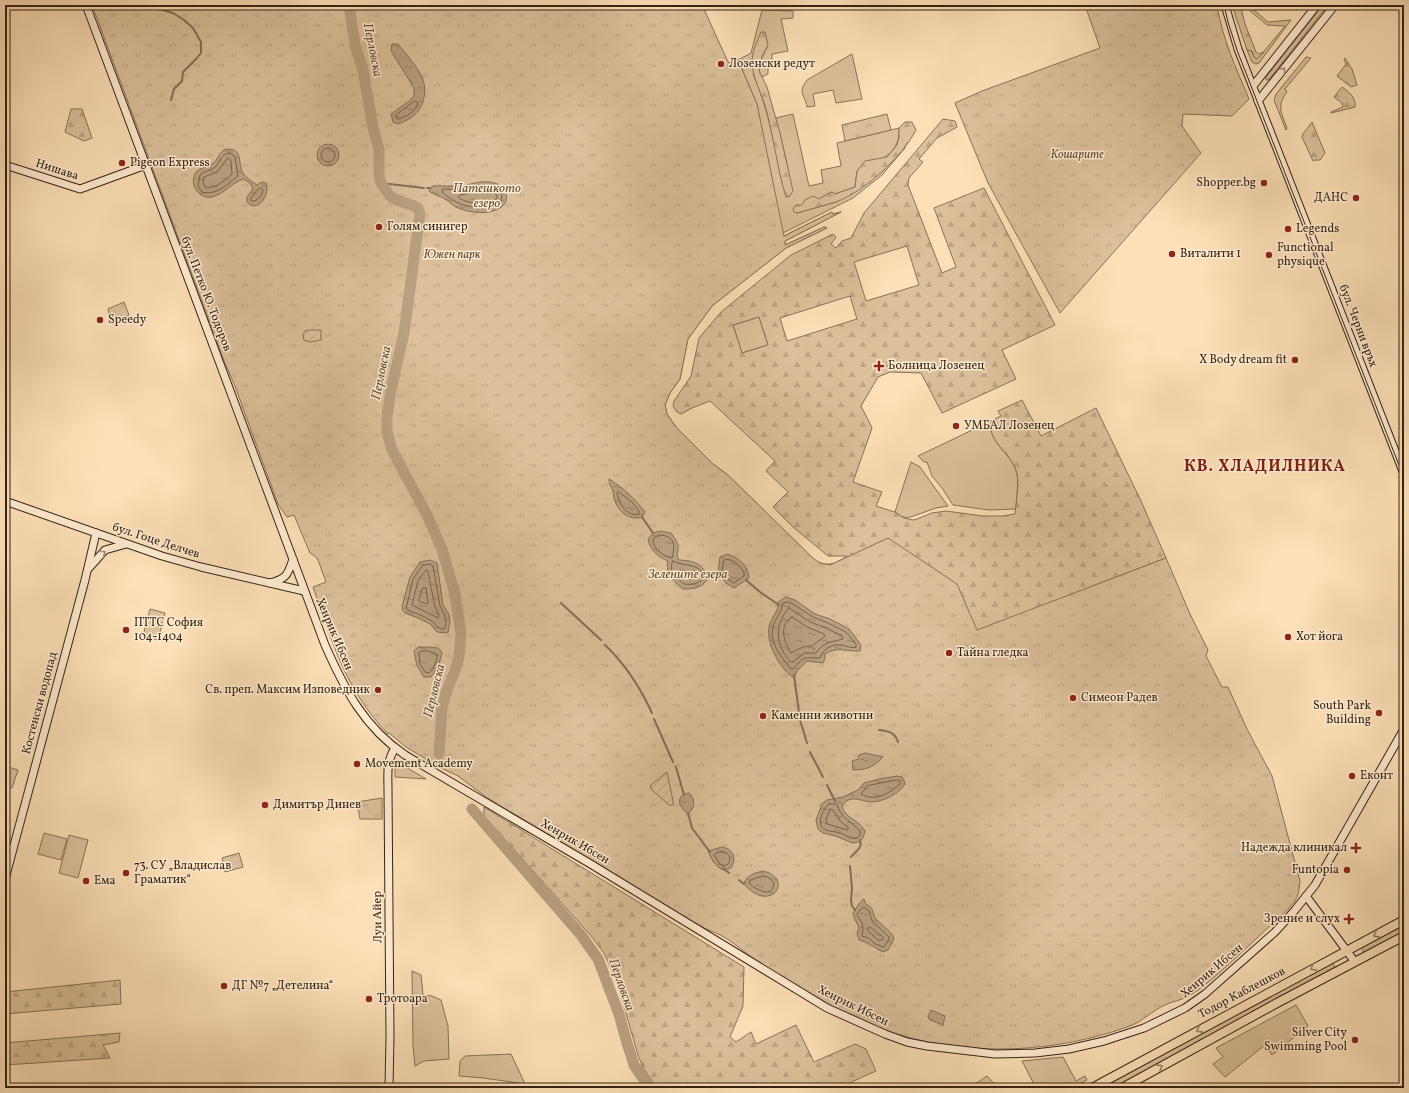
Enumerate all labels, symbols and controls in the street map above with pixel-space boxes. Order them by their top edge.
water label: Перловска [358,22,386,78]
place label: Лозенски редут [729,56,815,72]
marker: Лозенски редут [716,59,726,69]
one-way arrow [1278,68,1285,75]
park label: Кошарите [1050,147,1104,163]
place label: Pigeon Express [130,155,210,171]
street label: Нишава [33,156,81,184]
marker: Pigeon Express [117,158,127,168]
place label: Shopper.bg [1196,175,1256,191]
marker: Shopper.bg [1259,178,1269,188]
water label: Патешкото езеро [453,180,521,213]
place label: ДАНС [1314,190,1348,206]
marker: ДАНС [1351,193,1361,203]
place label: Голям синигер [387,219,468,235]
place label: Legends [1296,221,1339,237]
marker: Голям синигер [374,222,384,232]
marker: Legends [1283,224,1293,234]
street label: бул. Петко Ю. Тодоров [177,234,235,354]
place label: Functional physique [1277,240,1334,270]
place label: Виталити 1 [1180,246,1241,262]
park label: Южен парк [424,247,481,263]
marker: Виталити 1 [1167,249,1177,259]
marker: Functional physique [1264,250,1274,260]
street label: бул. Черни връх [1335,282,1381,370]
place label: Speedy [108,312,147,328]
marker: Speedy [95,315,105,325]
water label: Перловска [368,345,396,401]
place label: X Body dream fit [1199,352,1287,368]
marker: X Body dream fit [1290,355,1300,365]
place label: Болница Лозенец [888,358,985,374]
marker: Болница Лозенец [873,360,885,372]
place label: УМБАЛ Лозенец [964,418,1055,434]
marker: УМБАЛ Лозенец [951,421,961,431]
district label: КВ. ХЛАДИЛНИКА [1184,456,1346,478]
street label: бул. Гоце Делчев [110,519,202,563]
one-way arrow [99,550,106,557]
water label: Зелените езера [647,566,728,584]
street label: Хенрик Ибсен [312,595,356,673]
place label: ПТТС София 104-1404 [134,615,203,645]
marker: ПТТС София 104-1404 [121,625,131,635]
place label: Хот йога [1296,629,1343,645]
marker: Хот йога [1283,632,1293,642]
place label: Тайна гледка [957,645,1029,661]
marker: Тайна гледка [944,648,954,658]
street label: Костенски водопад [19,650,61,756]
water label: Перловска [420,662,450,720]
place label: Св. преп. Максим Изповедник [205,682,371,698]
marker: Св. преп. Максим Изповедник [373,685,383,695]
place label: Симеон Радев [1081,690,1158,706]
marker: Симеон Радев [1068,693,1078,703]
place label: South Park Building [1313,698,1371,728]
place label: Каменни животни [771,708,873,724]
marker: South Park Building [1374,708,1384,718]
marker: Каменни животни [758,711,768,721]
place label: Movement Academy [365,756,473,772]
marker: Movement Academy [352,759,362,769]
place label: Еконт [1360,768,1393,784]
marker: Еконт [1347,771,1357,781]
place label: Димитър Динев [273,797,361,813]
marker: Димитър Динев [260,800,270,810]
street label: Хенрик Ибсен [538,816,612,868]
place label: Надежда клиникал [1241,840,1347,856]
marker: Надежда клиникал [1350,842,1362,854]
place label: 73. СУ „Владислав Граматик“ [134,858,231,888]
place label: Funtopia [1292,862,1339,878]
marker: Funtopia [1342,865,1352,875]
marker: 73. СУ „Владислав Граматик“ [121,868,131,878]
place label: Ема [94,873,115,889]
marker: Ема [81,876,91,886]
street label: Луи Айер [370,891,386,943]
place label: Зрение и слух [1264,911,1340,927]
marker: Зрение и слух [1343,913,1355,925]
one-way arrow [1372,930,1380,937]
street label: Хенрик Ибсен [1177,940,1247,1002]
water label: Перловска [604,956,638,1014]
street label: Тодор Каблешков [1196,963,1288,1023]
one-way arrow [1310,964,1317,971]
place label: ДГ №7 „Детелина“ [232,978,333,994]
marker: ДГ №7 „Детелина“ [219,981,229,991]
street label: Хенрик Ибсен [815,982,891,1030]
place label: Тротоара [377,991,428,1007]
marker: Тротоара [364,994,374,1004]
place label: Silver City Swimming Pool [1264,1025,1348,1055]
one-way arrow [1195,1026,1203,1033]
marker: Silver City Swimming Pool [1350,1035,1360,1045]
one-way arrow [1156,1065,1163,1072]

